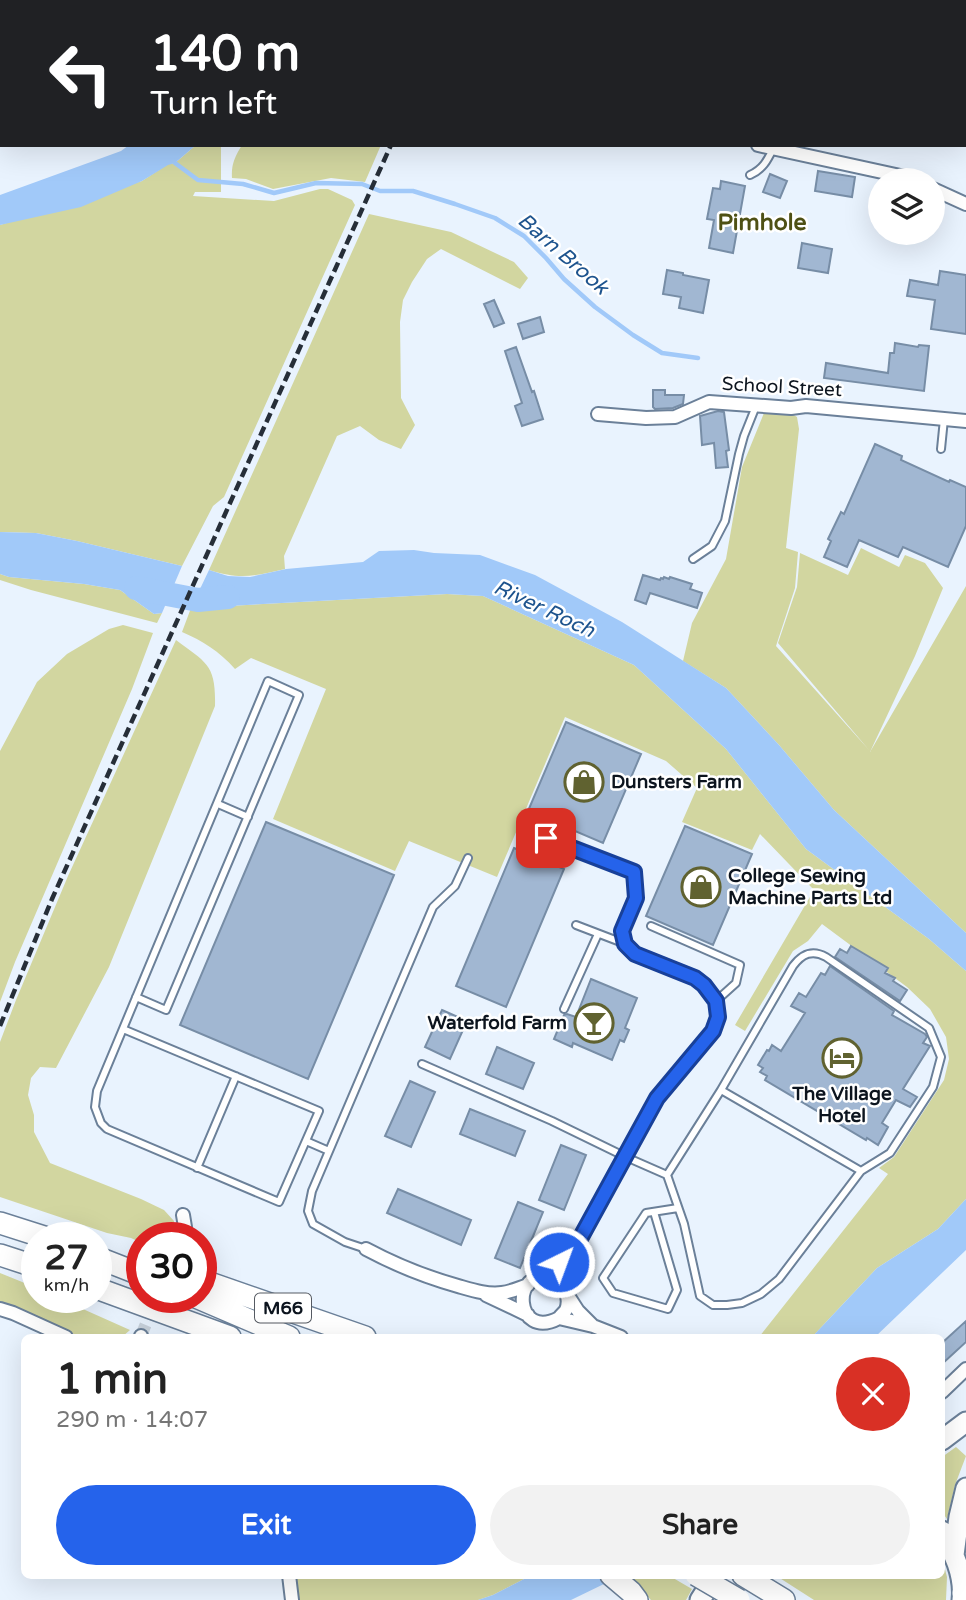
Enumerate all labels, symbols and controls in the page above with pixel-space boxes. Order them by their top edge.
text: 140 m [150,25,300,84]
icon: left [35,28,126,119]
text: Turn left [150,85,277,123]
map controls [868,168,945,245]
button: layers [868,168,945,245]
water label: Barn Brook [513,208,615,301]
district label: Pimhole [718,209,806,237]
street label: School Street [721,373,843,401]
water label: River Roch [490,575,599,644]
shop icon: Dunsters Farm [563,761,605,803]
place label: Dunsters Farm [611,771,742,793]
pin [516,808,576,868]
icon: arrive [527,819,565,857]
place label: College Sewing Machine Parts Ltd [728,865,892,909]
shop icon: College Sewing Machine Parts Ltd [680,866,722,908]
bar icon: Waterfold Farm [573,1002,615,1044]
place label: Waterfold Farm [428,1012,567,1034]
hotel icon: The Village Hotel [821,1037,863,1079]
place label: The Village Hotel [791,1083,892,1127]
speed limit sign: 30 [126,1222,217,1313]
position arrow [522,1225,596,1299]
text: 27 [45,1237,88,1279]
text: km/h [44,1274,89,1296]
road number: M66 [255,1294,311,1322]
text: 1 min [56,1354,168,1405]
button: close [836,1357,910,1431]
text: 290 m · 14:07 [56,1406,208,1434]
button: Exit [56,1485,476,1565]
button: Share [490,1485,910,1565]

